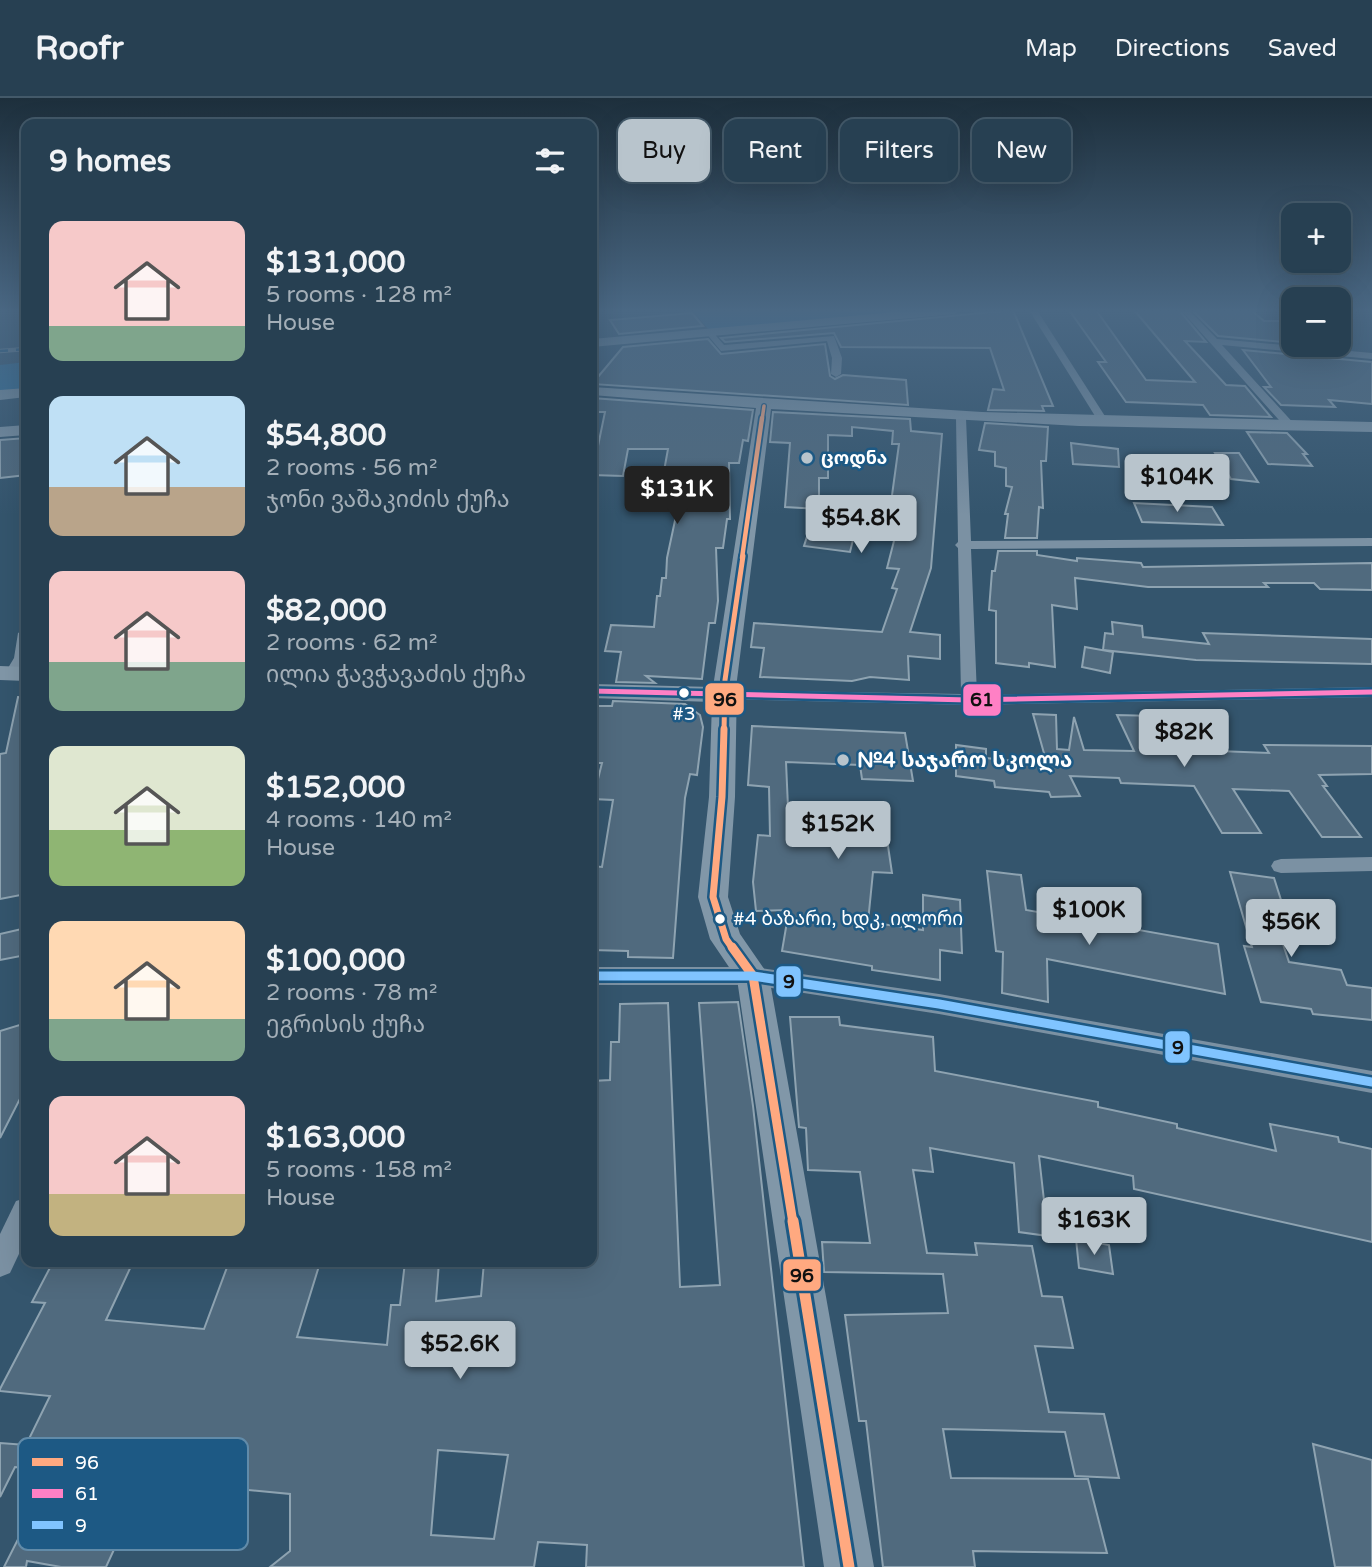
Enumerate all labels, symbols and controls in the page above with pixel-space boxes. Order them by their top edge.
text: Roofr [35,29,124,68]
text: Map [1025,34,1077,63]
text: Directions [1115,34,1230,63]
text: Saved [1268,34,1337,63]
chip: Buy [618,119,710,182]
chip: Rent [724,119,826,182]
chip: Filters [840,119,958,182]
chip: New [972,119,1071,182]
icon: filters [531,142,569,180]
text: 9 homes [49,143,171,180]
map controls [1281,203,1351,357]
button: + [1281,203,1351,273]
text: $131,000 [266,244,405,281]
icon: home [105,249,189,333]
text: 5 rooms · 128 m² [266,281,452,309]
button: − [1281,287,1351,357]
text: House [266,309,335,337]
text: $54,800 [266,417,386,454]
icon: home [105,424,189,508]
place label: ცოდნა [821,447,887,469]
marker: ცოდნა [799,450,815,466]
text: 2 rooms · 56 m² [266,454,437,482]
pin: $104K [1128,454,1226,514]
text: $104K [1141,463,1213,491]
pin: $131K [628,466,726,526]
text: $131K [641,475,713,503]
text: ჯონი ვაშაკიძის ქუჩა [266,486,510,514]
pin: $54.8K [804,496,918,555]
text: $54.8K [822,504,900,532]
text: $82,000 [266,592,386,629]
icon: home [105,599,189,683]
text: 2 rooms · 62 m² [266,629,437,657]
text: ილია ჭავჭავაძის ქუჩა [266,661,526,689]
line badge: 96 [704,682,745,716]
line badge: 61 [962,683,1002,717]
marker: #3 [677,686,691,700]
text: 96 [713,689,737,711]
text: 61 [970,689,994,711]
place label: #3 [672,703,696,725]
pin: $82K [1143,710,1225,769]
text: $82K [1155,718,1213,746]
place label: №4 საჯარო სკოლა [857,748,1072,773]
marker: №4 საჯარო სკოლა [835,752,851,768]
text: $152,000 [266,769,405,806]
icon: home [105,774,189,858]
pin: $152K [789,802,887,861]
text: 4 rooms · 140 m² [266,806,452,834]
text: $152K [802,810,874,838]
text: House [266,834,335,862]
pin: $100K [1040,888,1138,947]
text: $100K [1053,896,1125,924]
pin: $56K [1250,900,1332,959]
place label: #4 ბაზარი, ხდკ, ილორი [733,908,963,931]
text: $56K [1262,908,1320,936]
marker: #4 ბაზარი, ხდკ, ილორი [713,912,727,926]
text: $100,000 [266,942,405,979]
icon: home [105,949,189,1033]
line badge: 9 [775,965,802,998]
text: 9 [783,971,795,993]
text: 2 rooms · 78 m² [266,979,437,1007]
text: ეგრისის ქუჩა [266,1011,425,1039]
line badge: 9 [1164,1030,1191,1064]
text: 9 [1172,1037,1184,1059]
text: $163,000 [266,1119,405,1156]
icon: home [105,1124,189,1208]
text: 5 rooms · 158 m² [266,1156,452,1184]
text: House [266,1184,335,1212]
pin: $163K [1045,1198,1143,1257]
text: $163K [1058,1206,1130,1234]
line badge: 96 [782,1258,822,1292]
text: 96 [790,1265,814,1287]
pin: $52.6K [403,1322,517,1381]
text: $52.6K [421,1330,499,1358]
legend [18,1438,248,1550]
text: 96 [75,1452,99,1474]
text: 61 [75,1483,99,1505]
text: 9 [75,1515,87,1537]

